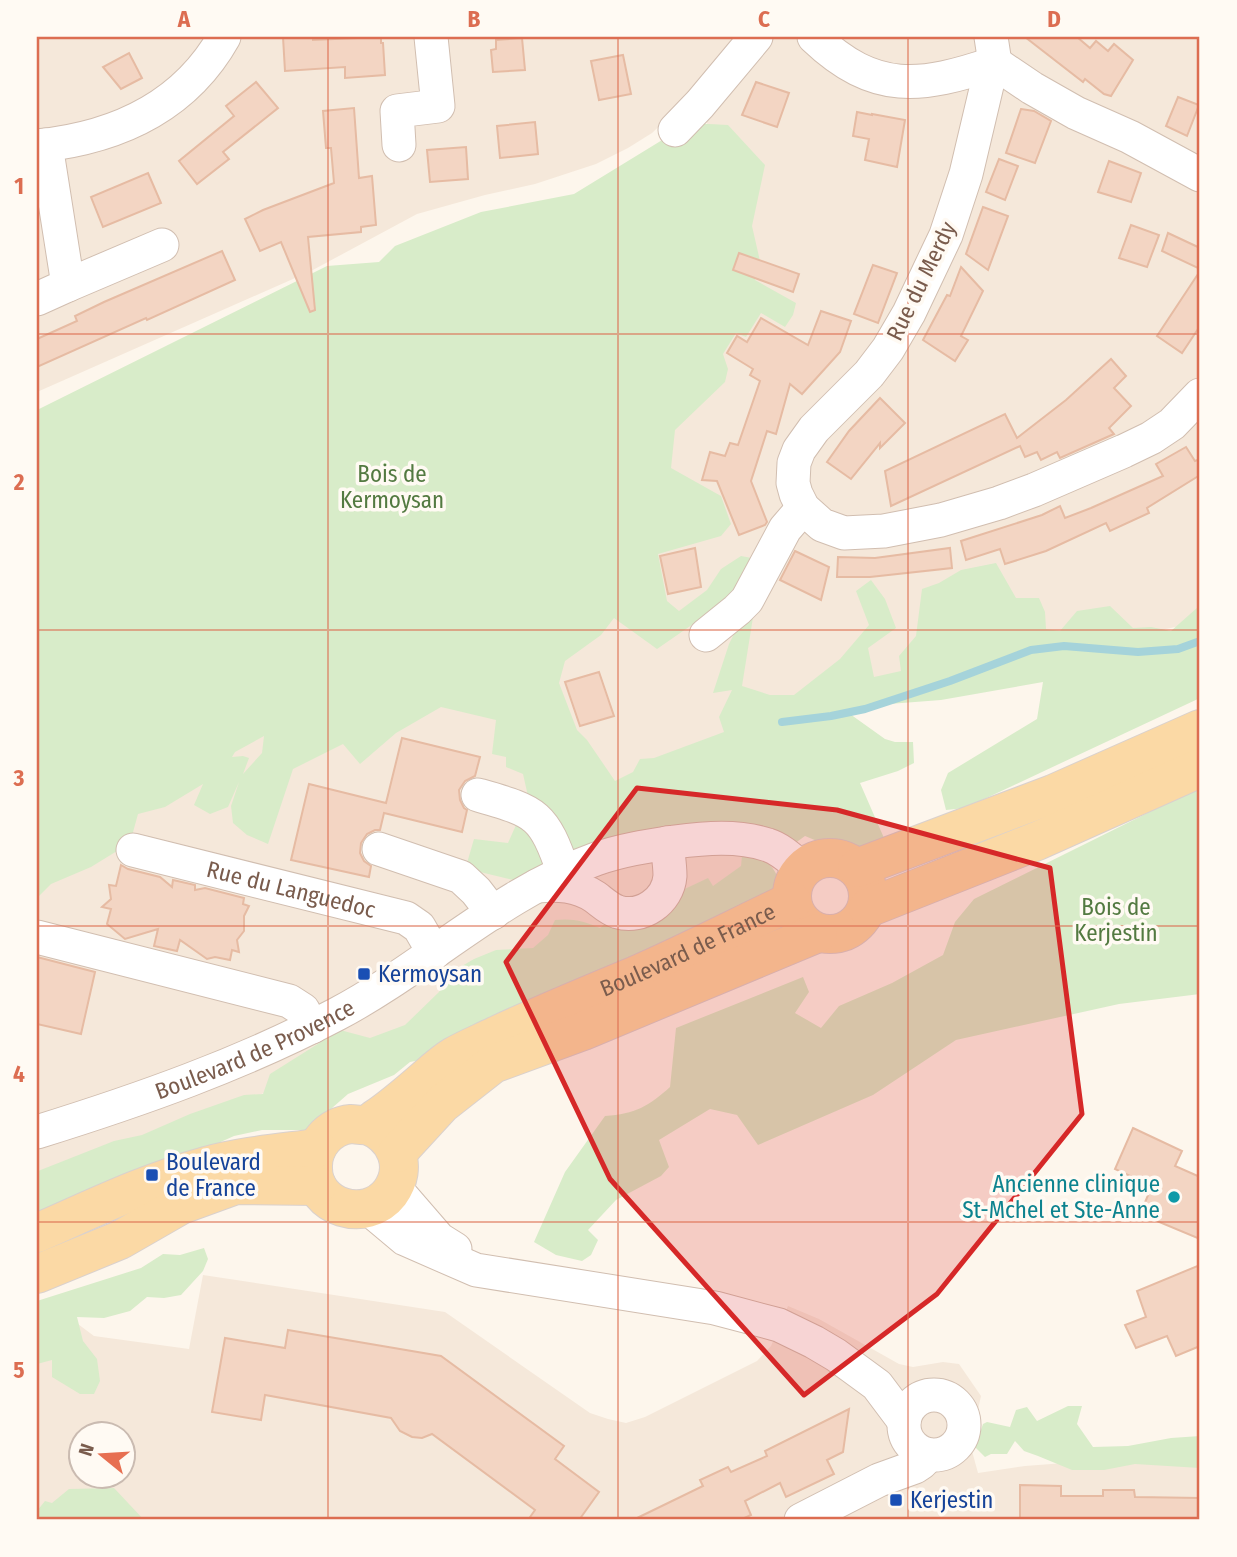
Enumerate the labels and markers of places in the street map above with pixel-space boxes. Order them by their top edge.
place label: Kermoysan [378,960,482,988]
marker: Kermoysan [356,966,372,982]
place label: Boulevard de France [166,1148,261,1202]
marker: Boulevard de France [144,1167,160,1183]
place label: Ancienne clinique St-Mchel et Ste-Anne [962,1170,1160,1224]
marker: Ancienne clinique St-Mchel et Ste-Anne [1166,1189,1182,1205]
place label: Kerjestin [910,1486,993,1514]
marker: Kerjestin [888,1492,904,1508]

